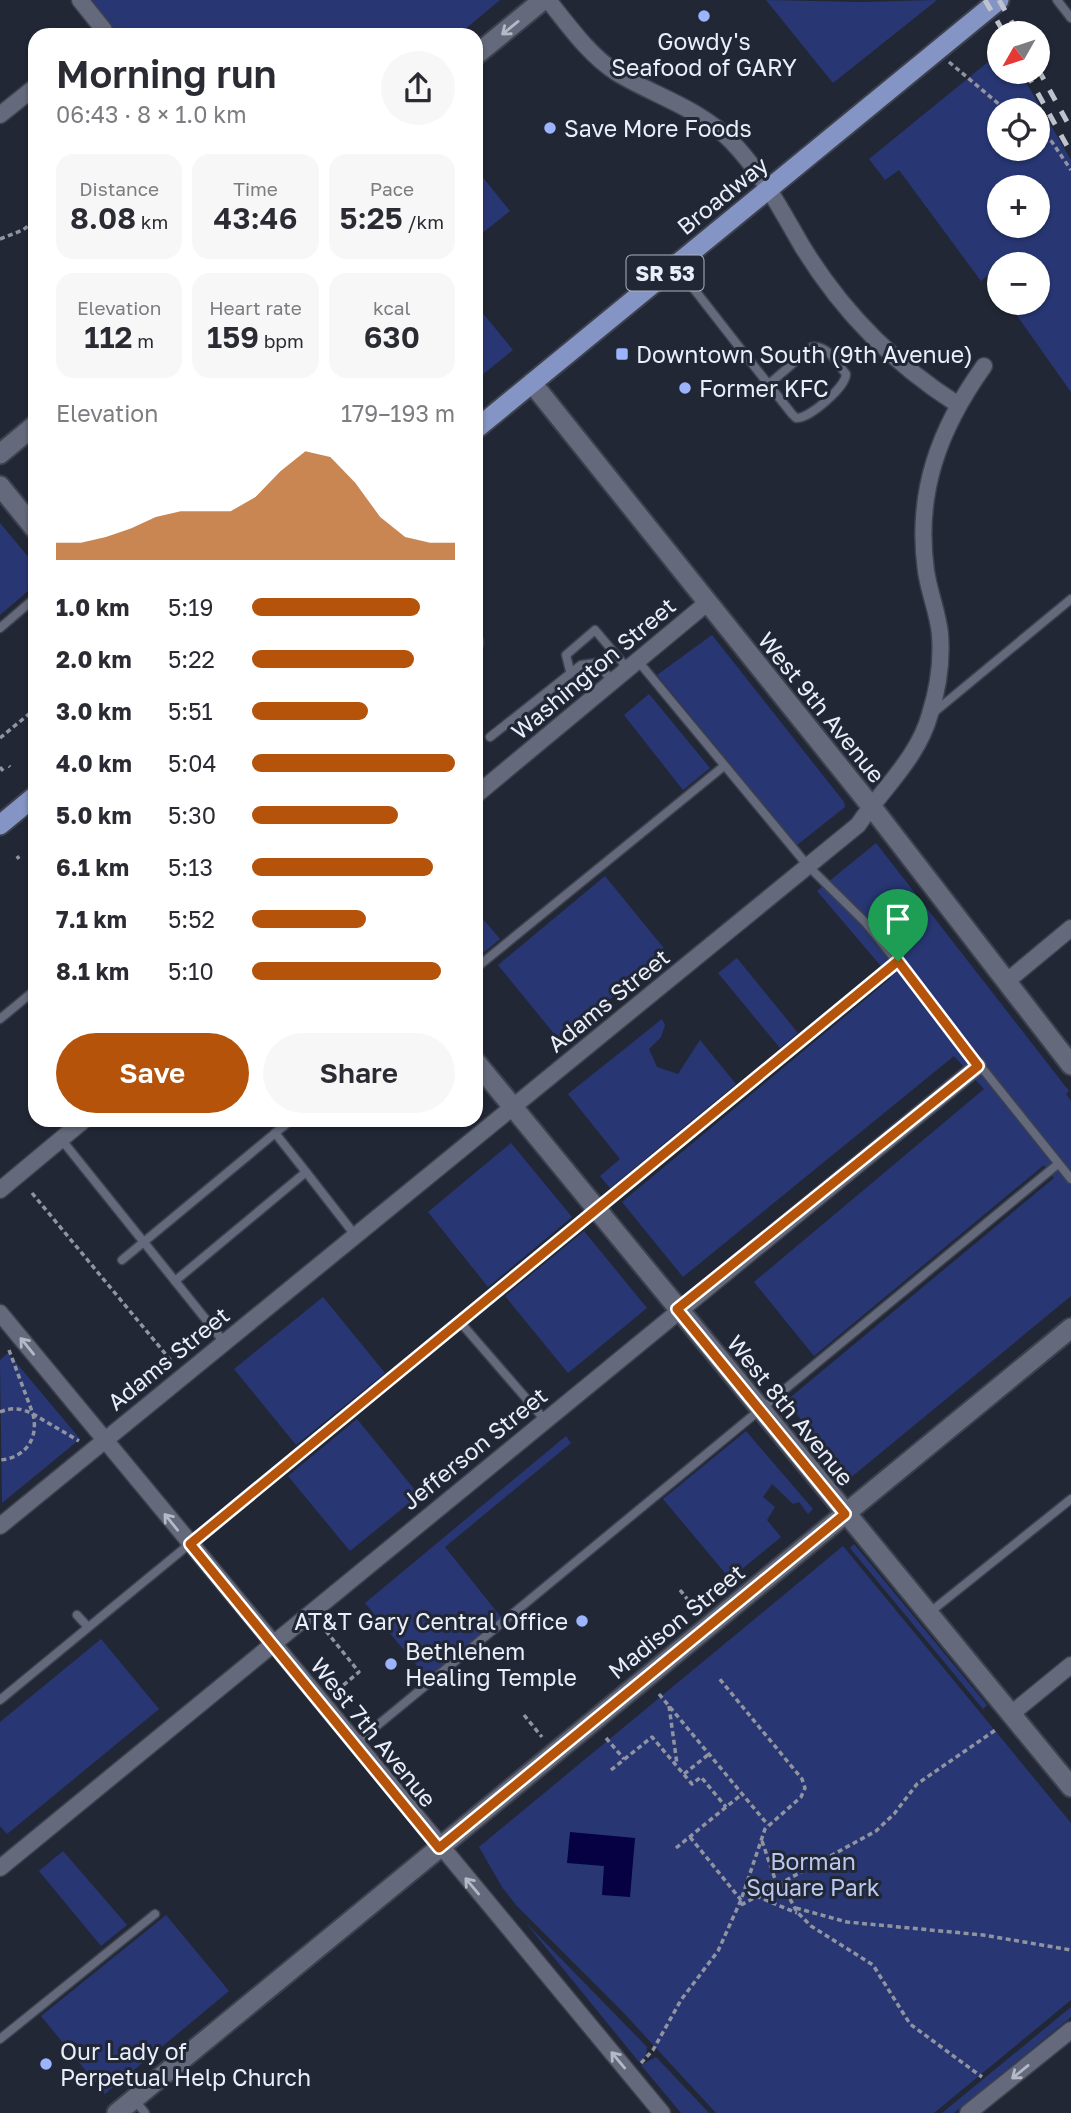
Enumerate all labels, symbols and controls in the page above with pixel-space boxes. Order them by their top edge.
marker: Gowdy's Seafood of GARY [696,8,712,24]
one-way arrow [501,20,519,35]
north arrow [987,21,1050,84]
map controls [987,21,1050,315]
place label: Gowdy's Seafood of GARY [611,27,797,81]
text: Morning run [56,51,277,96]
button: share [381,51,455,125]
button: locate [987,98,1050,161]
text: 06:43 · 8 × 1.0 km [56,100,247,128]
place label: Save More Foods [564,114,752,142]
marker: Save More Foods [542,120,558,136]
street label: Broadway [671,150,773,240]
button: + [987,175,1050,238]
text: Distance [79,177,159,200]
text: Time [233,177,278,200]
text: Pace [370,177,414,200]
text: 8.08 [70,200,136,236]
text: 43:46 [214,200,297,236]
text: 5:25 [340,200,403,236]
text: km [136,210,168,233]
text: /km [403,210,444,233]
button: − [987,252,1050,315]
road number: SR 53 [626,256,704,290]
text: Elevation [77,296,161,319]
text: Heart rate [209,296,302,319]
text: kcal [373,296,411,319]
text: 112 [84,319,132,355]
text: 159 [207,319,259,355]
text: 630 [364,319,420,355]
text: m [132,329,154,352]
text: bpm [259,329,304,352]
place label: Downtown South (9th Avenue) [636,340,973,368]
marker: Downtown South (9th Avenue) [614,346,630,362]
place label: Former KFC [699,374,829,402]
marker: Former KFC [677,380,693,396]
text: Elevation [56,399,158,427]
text: 179–193 m [341,399,455,427]
street label: Washington Street [505,591,681,745]
text: 1.0 km [56,593,129,621]
text: 5:19 [168,593,213,621]
street label: West 9th Avenue [753,626,891,788]
text: 2.0 km [56,645,132,673]
text: 5:22 [168,645,215,673]
text: 3.0 km [56,697,132,725]
text: 5:51 [168,697,213,725]
text: 4.0 km [56,749,132,777]
text: 5:04 [168,749,217,777]
text: 5.0 km [56,801,132,829]
text: 5:30 [168,801,216,829]
text: 6.1 km [56,853,129,881]
text: 5:13 [168,853,213,881]
pin [868,889,928,961]
icon: arrive [879,900,917,938]
text: 7.1 km [56,905,127,933]
text: 5:52 [168,905,215,933]
street label: Adams Street [541,942,675,1058]
text: 8.1 km [56,957,129,985]
text: 5:10 [168,957,214,985]
button: Save [56,1033,249,1113]
button: Share [263,1033,455,1113]
street label: Adams Street [101,1300,235,1416]
street label: West 8th Avenue [722,1329,860,1491]
one-way arrow [19,1337,35,1355]
street label: Jefferson Street [396,1381,552,1515]
one-way arrow [164,1513,179,1531]
street label: Madison Street [602,1558,750,1684]
place label: AT&T Gary Central Office [294,1607,568,1635]
marker: AT&T Gary Central Office [574,1613,590,1629]
place label: Bethlehem Healing Temple [405,1637,577,1691]
street label: West 7th Avenue [305,1652,443,1812]
marker: Bethlehem Healing Temple [383,1656,399,1672]
park label: Borman Square Park [746,1847,880,1901]
one-way arrow [464,1878,480,1896]
place label: Our Lady of Perpetual Help Church [60,2037,311,2091]
one-way arrow [610,2052,626,2070]
marker: Our Lady of Perpetual Help Church [38,2056,54,2072]
one-way arrow [1011,2064,1029,2079]

